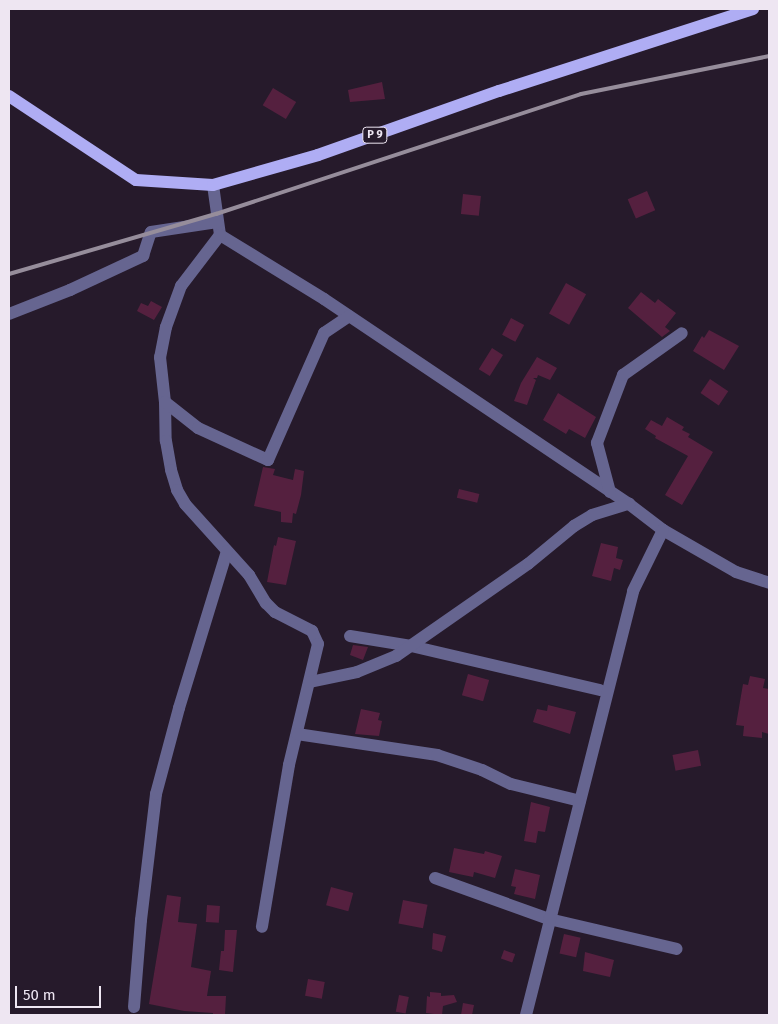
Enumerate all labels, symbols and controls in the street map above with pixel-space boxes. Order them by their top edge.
road number: P 9 [361,126,389,144]
scale bar [18,976,104,1008]
text: 50 m [23,986,56,1004]

